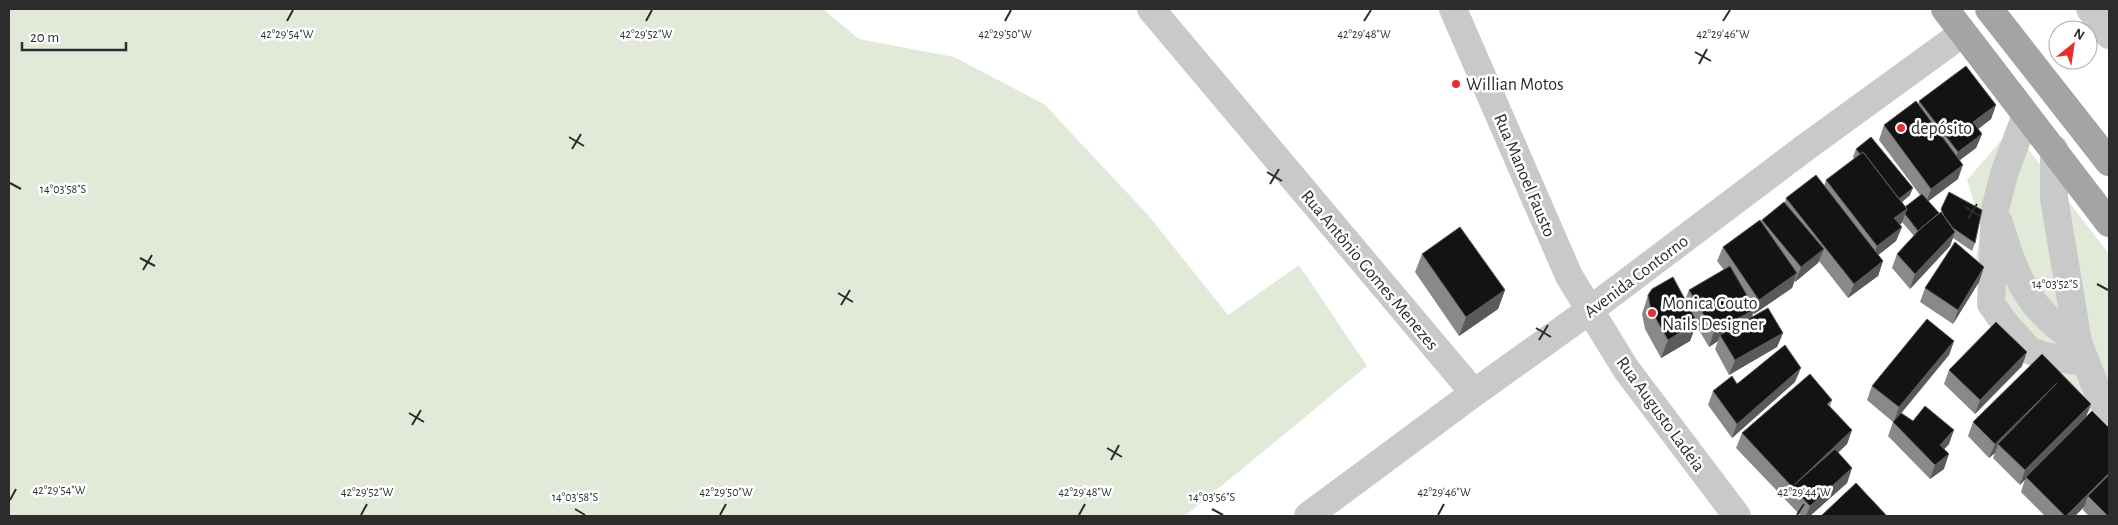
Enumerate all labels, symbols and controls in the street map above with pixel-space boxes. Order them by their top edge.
scale bar [22,20,126,52]
north arrow [2048,20,2098,70]
text: N [2071,26,2087,43]
text: 42°29'54"W [261,28,314,40]
text: 42°29'52"W [620,28,673,40]
text: 42°29'50"W [978,28,1032,40]
text: 42°29'48"W [1337,28,1391,40]
text: 42°29'46"W [1696,28,1750,40]
text: 20 m [30,30,59,45]
place label: Willian Motos [1466,76,1564,94]
marker: Willian Motos [1450,78,1462,90]
street label: Rua Manoel Fausto [1490,111,1558,240]
place label: depósito [1911,120,1972,138]
marker: depósito [1895,122,1907,134]
text: 14°03'58"S [40,183,87,195]
street label: Rua Antônio Gomes Menezes [1297,187,1441,354]
street label: Avenida Contorno [1581,232,1692,322]
text: 14°03'52"S [2032,278,2078,290]
place label: Monica Couto Nails Designer [1662,295,1764,334]
marker: Monica Couto Nails Designer [1646,307,1658,319]
street label: Rua Augusto Ladeia [1613,354,1708,475]
text: 42°29'54"W [33,484,86,496]
text: 42°29'52"W [341,486,394,498]
text: 42°29'50"W [699,486,753,498]
text: 42°29'48"W [1058,486,1112,498]
text: 42°29'46"W [1417,486,1471,498]
text: 42°29'44"W [1777,486,1831,498]
text: 14°03'58"S [552,491,599,503]
text: 14°03'56"S [1189,491,1236,503]

